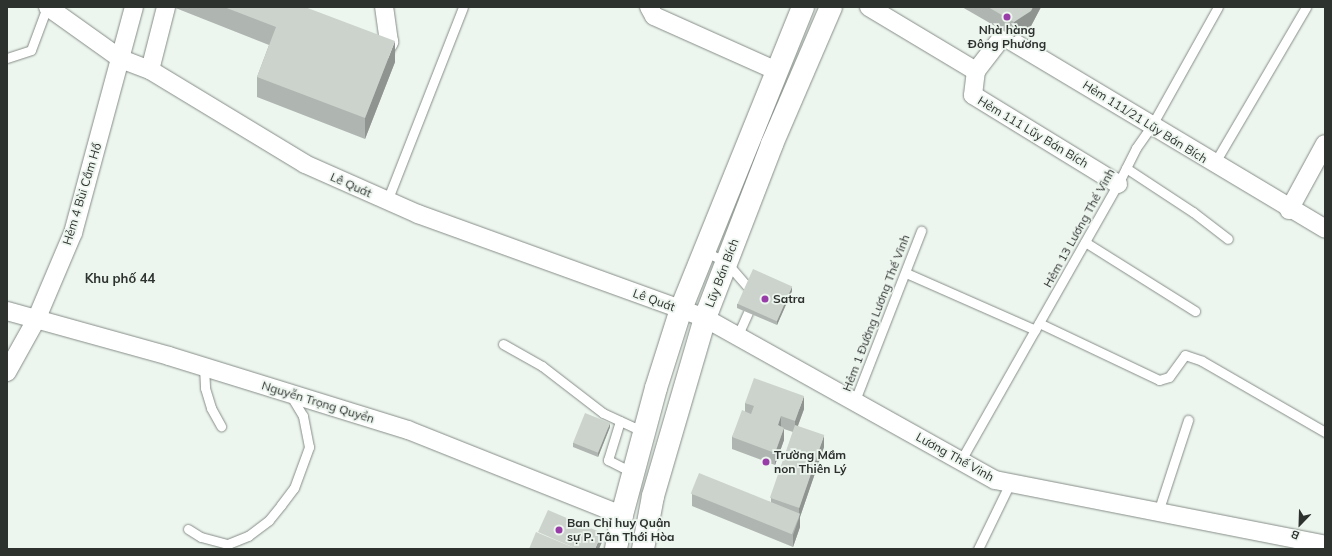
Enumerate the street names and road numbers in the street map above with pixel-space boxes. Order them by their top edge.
street label: Hẻm 111/21 Lũy Bán Bích [1080,78,1210,166]
street label: Hẻm 111 Lũy Bán Bích [975,93,1091,171]
street label: Hẻm 4 Bùi Cầm Hổ [60,141,104,247]
street label: Hẻm 13 Lương Thế Vinh [1040,166,1118,290]
street label: Lê Quát [328,170,374,200]
street label: Hẻm 1 Đường Lương Thế Vinh [839,233,913,393]
street label: Lũy Bán Bích [702,237,742,309]
street label: Lê Quát [631,286,677,314]
street label: Nguyễn Trọng Quyền [260,378,376,426]
street label: Lương Thế Vinh [914,430,996,484]

